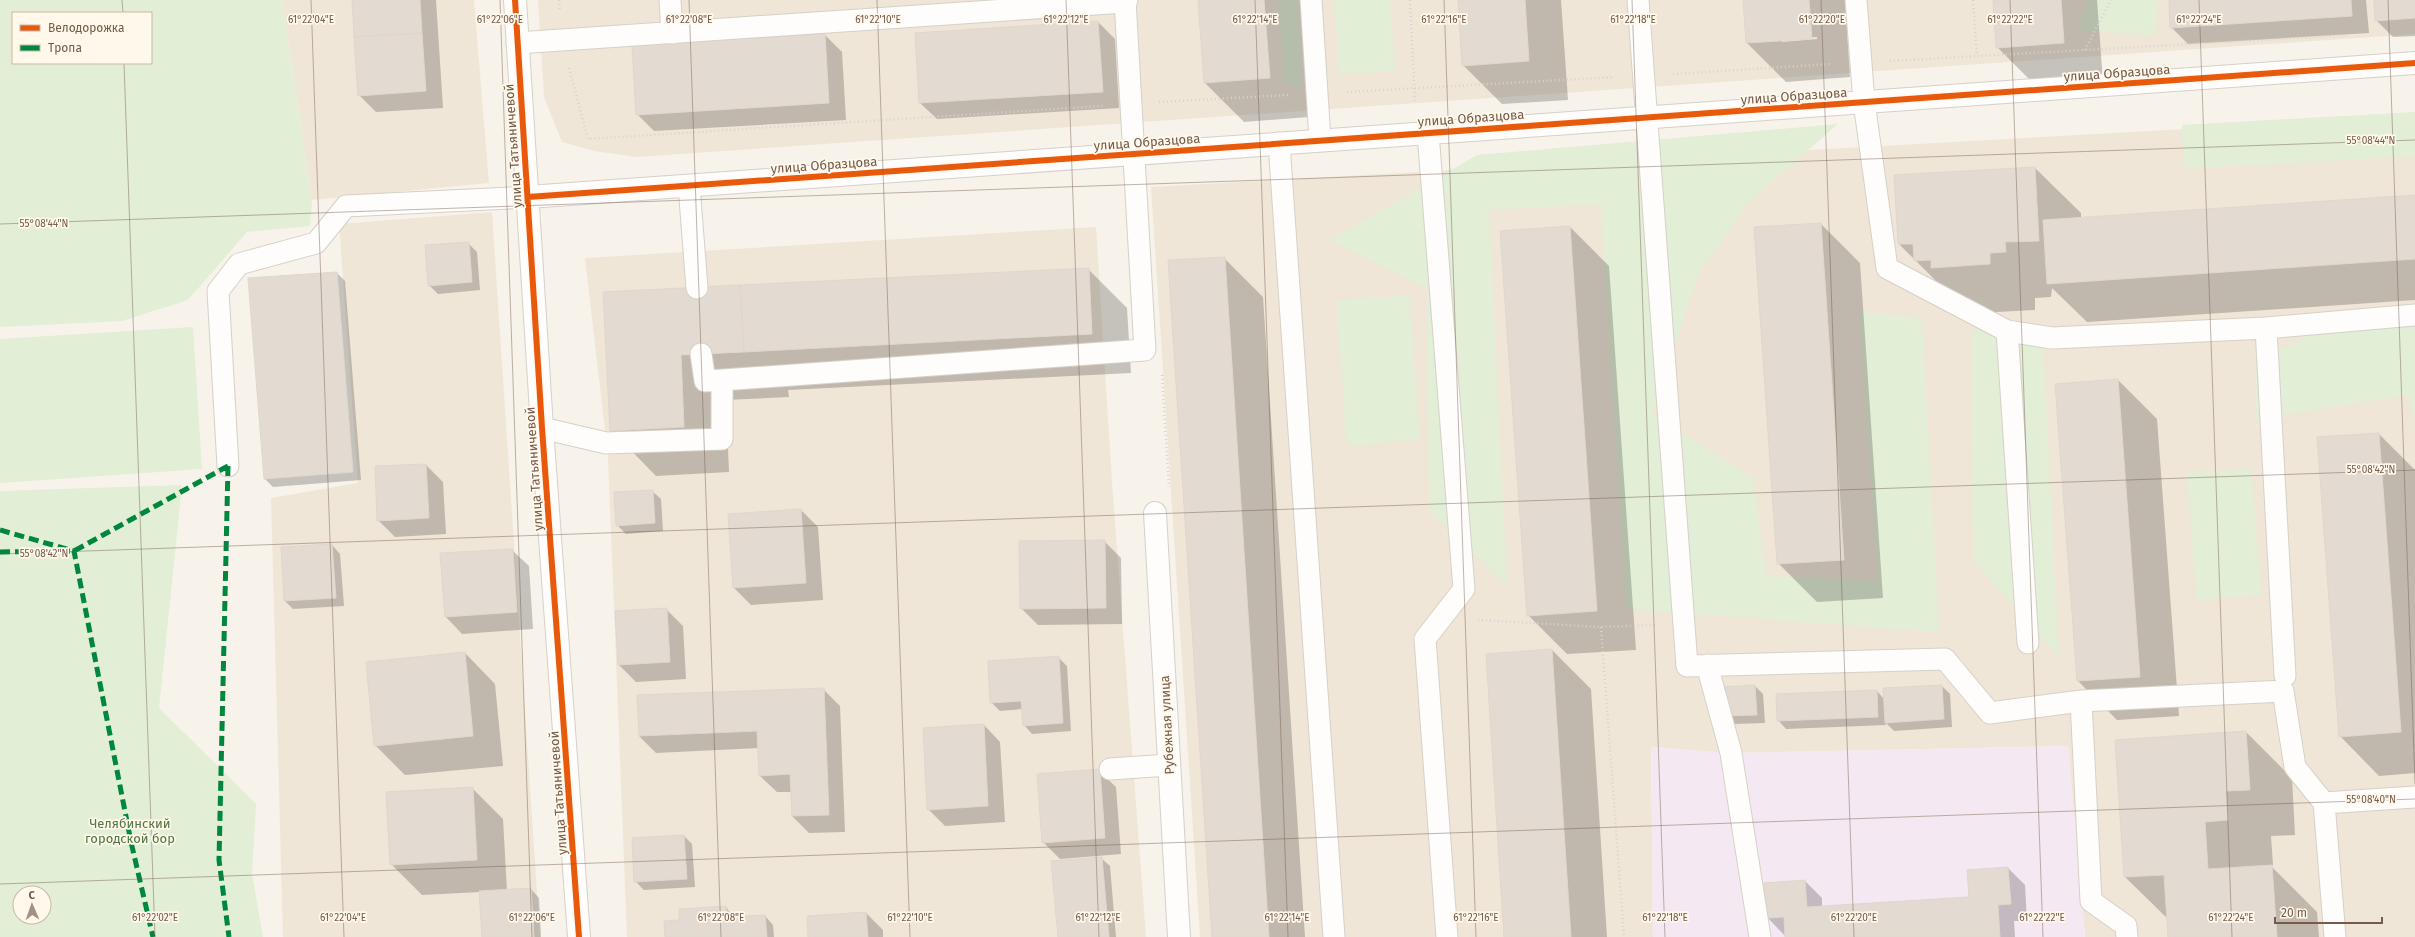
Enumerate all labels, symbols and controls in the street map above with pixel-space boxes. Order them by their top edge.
legend [12,12,152,64]
text: 61°22'04"E [288,14,334,26]
text: 61°22'06"E [477,14,523,26]
text: 61°22'08"E [666,14,712,26]
text: 61°22'10"E [855,14,901,26]
text: 61°22'12"E [1043,14,1089,26]
text: 61°22'14"E [1233,14,1277,26]
text: 61°22'16"E [1421,14,1467,26]
text: 61°22'18"E [1610,14,1656,26]
text: 61°22'20"E [1799,14,1845,26]
text: 61°22'22"E [1987,14,2033,26]
text: 61°22'24"E [2176,14,2222,26]
text: Велодорожка [48,21,124,35]
text: Тропа [48,41,82,55]
street label: улица Образцова [2063,62,2171,84]
street label: улица Татьяничевой [501,83,525,209]
street label: улица Образцова [1740,85,1848,107]
street label: улица Образцова [1417,107,1525,129]
street label: улица Образцова [1093,131,1201,153]
text: 55°08'44"N [2347,135,2395,147]
street label: улица Образцова [770,154,878,176]
text: 55°08'44"N [20,218,68,230]
street label: улица Татьяничевой [522,406,546,532]
text: 55°08'42"N [2347,464,2395,476]
text: 55°08'42"N [20,548,68,560]
street label: Рубежная улица [1157,675,1177,775]
street label: улица Татьяничевой [546,730,570,856]
text: 55°08'40"N [2346,794,2396,806]
park label: Челябинский городской бор [85,816,175,846]
north arrow [12,885,52,925]
text: С [28,889,36,902]
scale bar [2275,899,2382,925]
text: 20 m [2281,906,2307,920]
text: 61°22'02"E [132,912,178,924]
text: 61°22'04"E [320,912,366,924]
text: 61°22'06"E [509,912,555,924]
text: 61°22'08"E [698,912,744,924]
text: 61°22'10"E [887,912,933,924]
text: 61°22'12"E [1075,912,1121,924]
text: 61°22'14"E [1265,912,1309,924]
text: 61°22'16"E [1453,912,1499,924]
text: 61°22'18"E [1642,912,1688,924]
text: 61°22'20"E [1831,912,1877,924]
text: 61°22'22"E [2019,912,2065,924]
text: 61°22'24"E [2208,912,2254,924]

